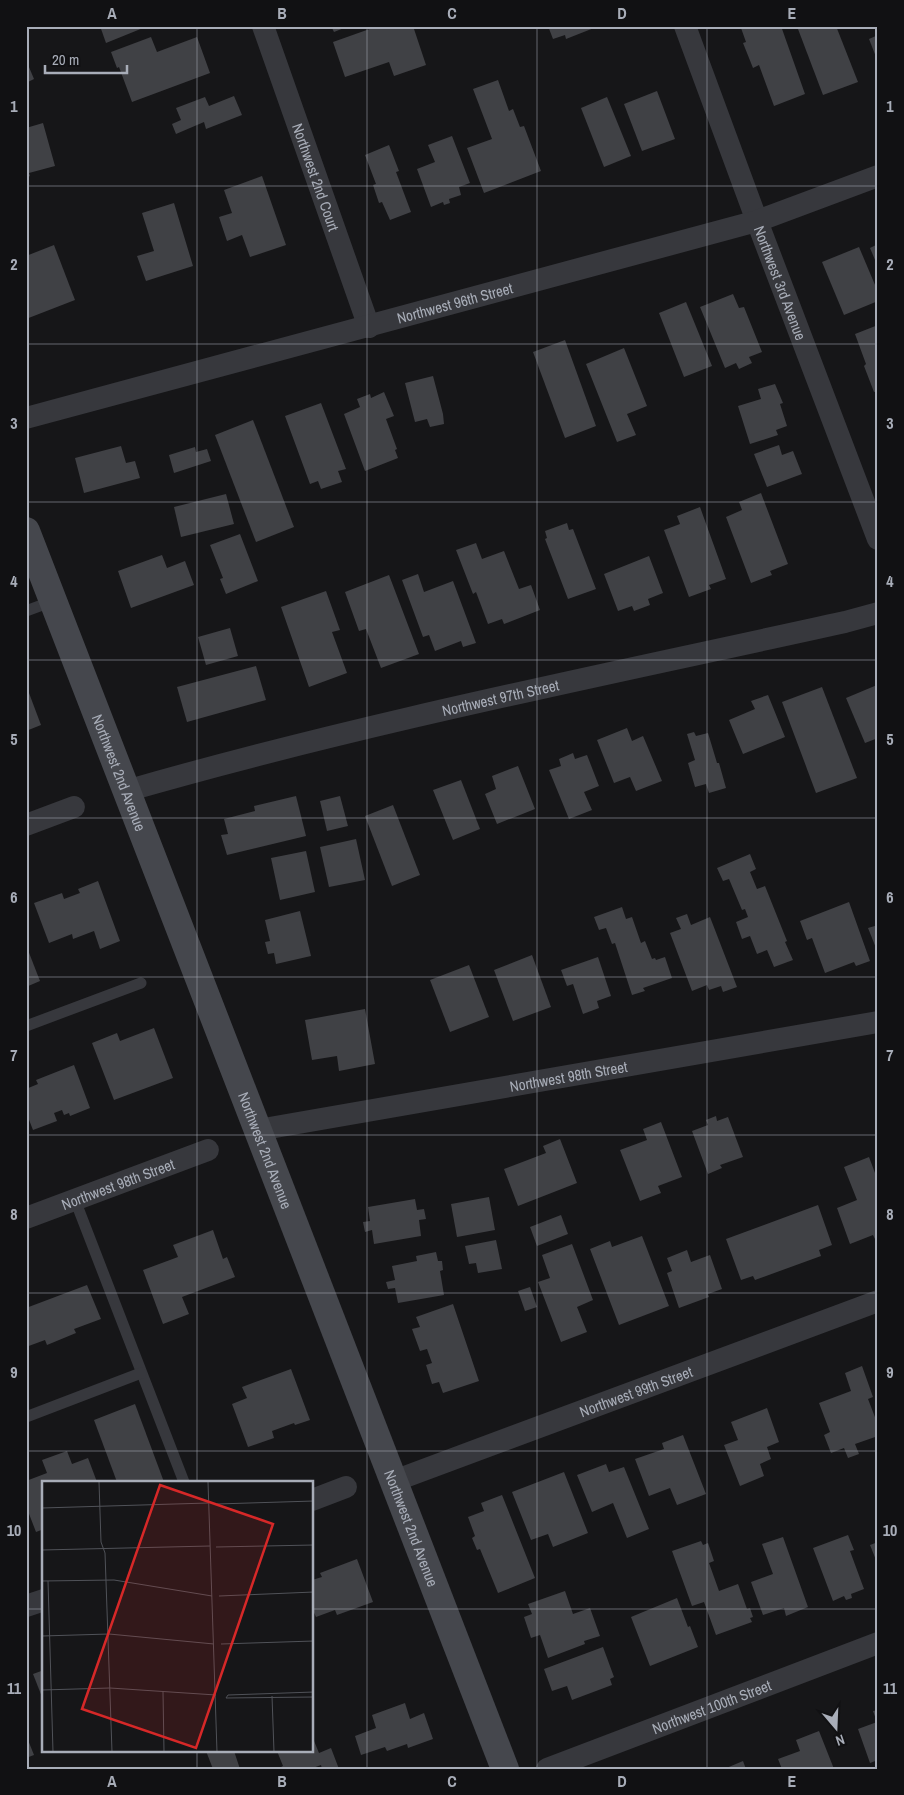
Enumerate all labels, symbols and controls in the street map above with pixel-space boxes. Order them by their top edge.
text: A [107,2,117,24]
text: B [277,2,287,24]
text: C [447,2,457,24]
text: D [617,2,627,24]
text: E [788,2,797,24]
scale bar [45,42,128,74]
text: 20 m [52,49,79,70]
text: 1 [10,95,18,117]
text: 1 [886,95,894,117]
street label: Northwest 2nd Court [287,120,345,234]
street label: Northwest 3rd Avenue [749,223,812,343]
text: 2 [10,253,18,275]
text: 2 [886,253,894,275]
street label: Northwest 96th Street [394,277,515,328]
text: 3 [10,412,18,434]
text: 3 [886,412,894,434]
text: 4 [10,570,18,592]
text: 4 [886,570,894,592]
street label: Northwest 97th Street [440,674,561,721]
street label: Northwest 2nd Avenue [87,711,152,834]
text: 5 [10,728,18,750]
text: 5 [886,728,894,750]
text: 6 [10,886,18,908]
text: 6 [886,886,894,908]
text: 7 [10,1044,18,1066]
text: 7 [886,1044,894,1066]
street label: Northwest 98th Street [508,1055,629,1097]
street label: Northwest 2nd Avenue [233,1089,298,1212]
street label: Northwest 98th Street [58,1153,178,1214]
text: 8 [10,1203,18,1225]
text: 8 [886,1203,894,1225]
street label: Northwest 99th Street [576,1360,696,1422]
text: 9 [10,1361,18,1383]
text: 9 [886,1361,894,1383]
street label: Northwest 2nd Avenue [380,1467,444,1590]
inset map [42,1481,314,1752]
text: 10 [7,1519,21,1541]
text: 10 [883,1519,897,1541]
street label: Northwest 100th Street [649,1674,775,1739]
text: 11 [7,1677,22,1699]
text: 11 [883,1677,898,1699]
north arrow [812,1702,862,1752]
text: N [833,1730,847,1750]
text: A [107,1770,117,1792]
text: B [277,1770,287,1792]
text: C [447,1770,457,1792]
text: D [617,1770,627,1792]
text: E [788,1770,797,1792]

